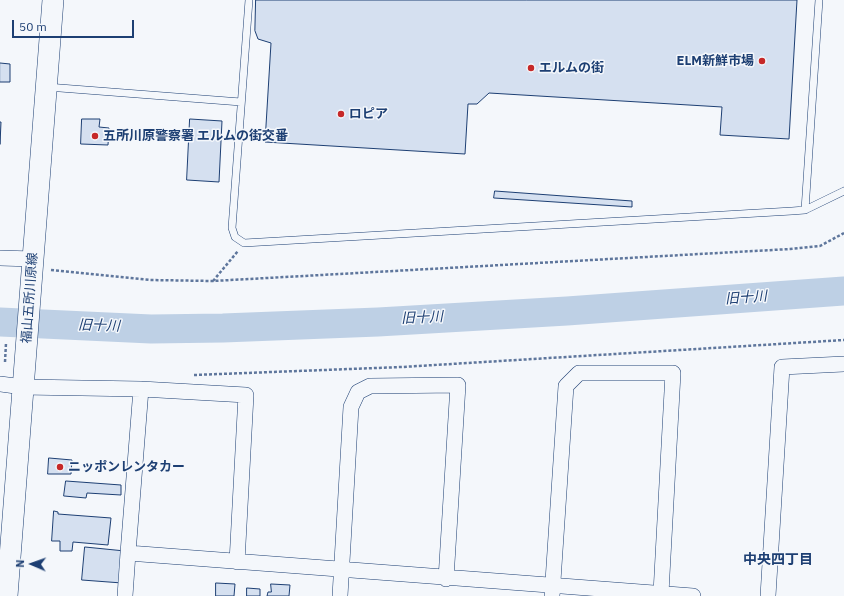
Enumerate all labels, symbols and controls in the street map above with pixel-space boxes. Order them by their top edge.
scale bar [14,12,136,38]
text: 50 m [19,19,47,34]
place label: ELM新鮮市場 [677,53,754,69]
marker: ELM新鮮市場 [757,56,767,66]
place label: エルムの街 [539,60,604,76]
marker: エルムの街 [526,63,536,73]
place label: ロピア [349,106,388,122]
marker: ロピア [336,109,346,119]
place label: 五所川原警察署 エルムの街交番 [103,128,288,144]
marker: 五所川原警察署 エルムの街交番 [90,131,100,141]
street label: 福山五所川原線 [19,252,41,344]
water label: 旧十川 [724,288,768,308]
water label: 旧十川 [401,309,443,327]
water label: 旧十川 [78,317,120,335]
place label: ニッポンレンタカー [68,459,185,475]
marker: ニッポンレンタカー [55,462,65,472]
north arrow [12,544,52,584]
district label: 中央四丁目 [743,552,813,568]
text: N [13,559,27,568]

